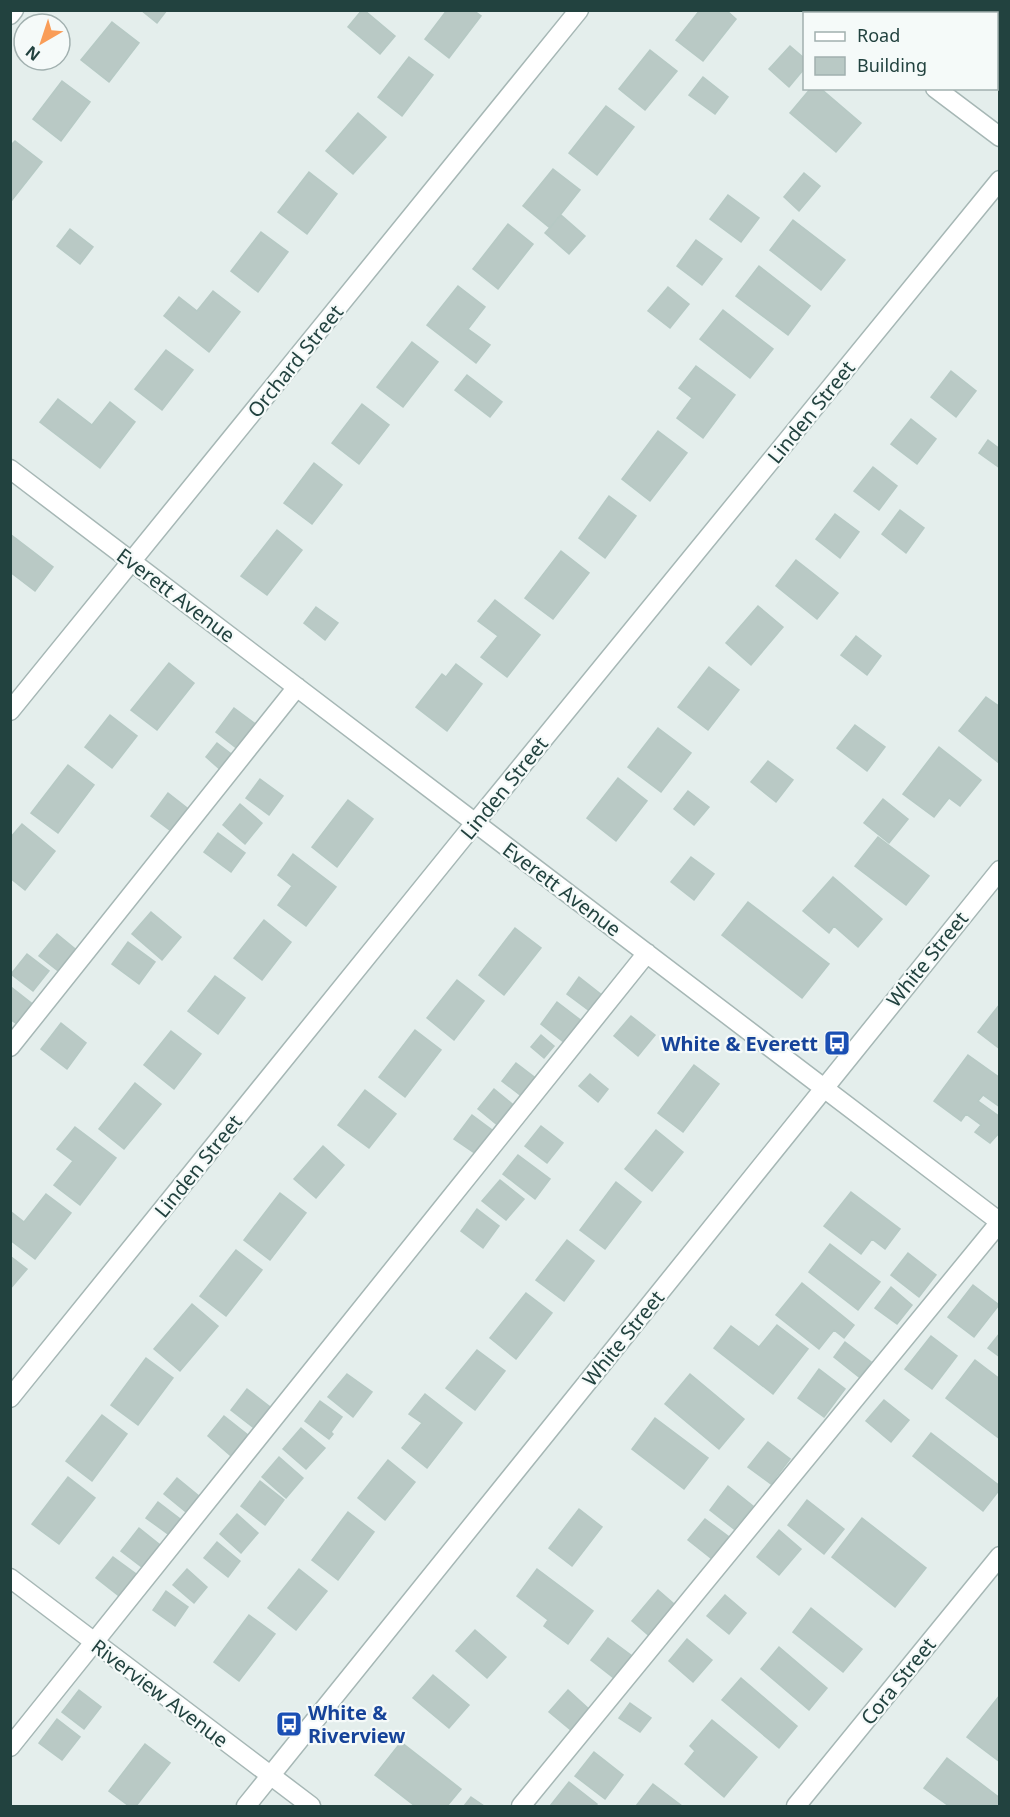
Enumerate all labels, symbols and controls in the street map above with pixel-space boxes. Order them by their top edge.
north arrow [12,12,72,72]
legend [803,12,998,90]
text: Road [857,23,900,47]
text: N [21,41,45,66]
text: Building [857,53,927,77]
street label: Orchard Street [241,299,349,423]
street label: Linden Street [761,355,861,469]
street label: Everett Avenue [111,542,241,648]
street label: Linden Street [454,731,554,845]
street label: Everett Avenue [497,836,627,942]
street label: White Street [880,906,974,1012]
bus stop icon: White & Everett [822,1028,852,1058]
place label: White & Everett [661,1030,818,1057]
street label: Linden Street [148,1109,248,1223]
street label: White Street [576,1285,670,1391]
street label: Cora Street [855,1632,941,1730]
street label: Riverview Avenue [86,1633,234,1753]
place label: White & Riverview [308,1699,405,1749]
bus stop icon: White & Riverview [274,1709,304,1739]

